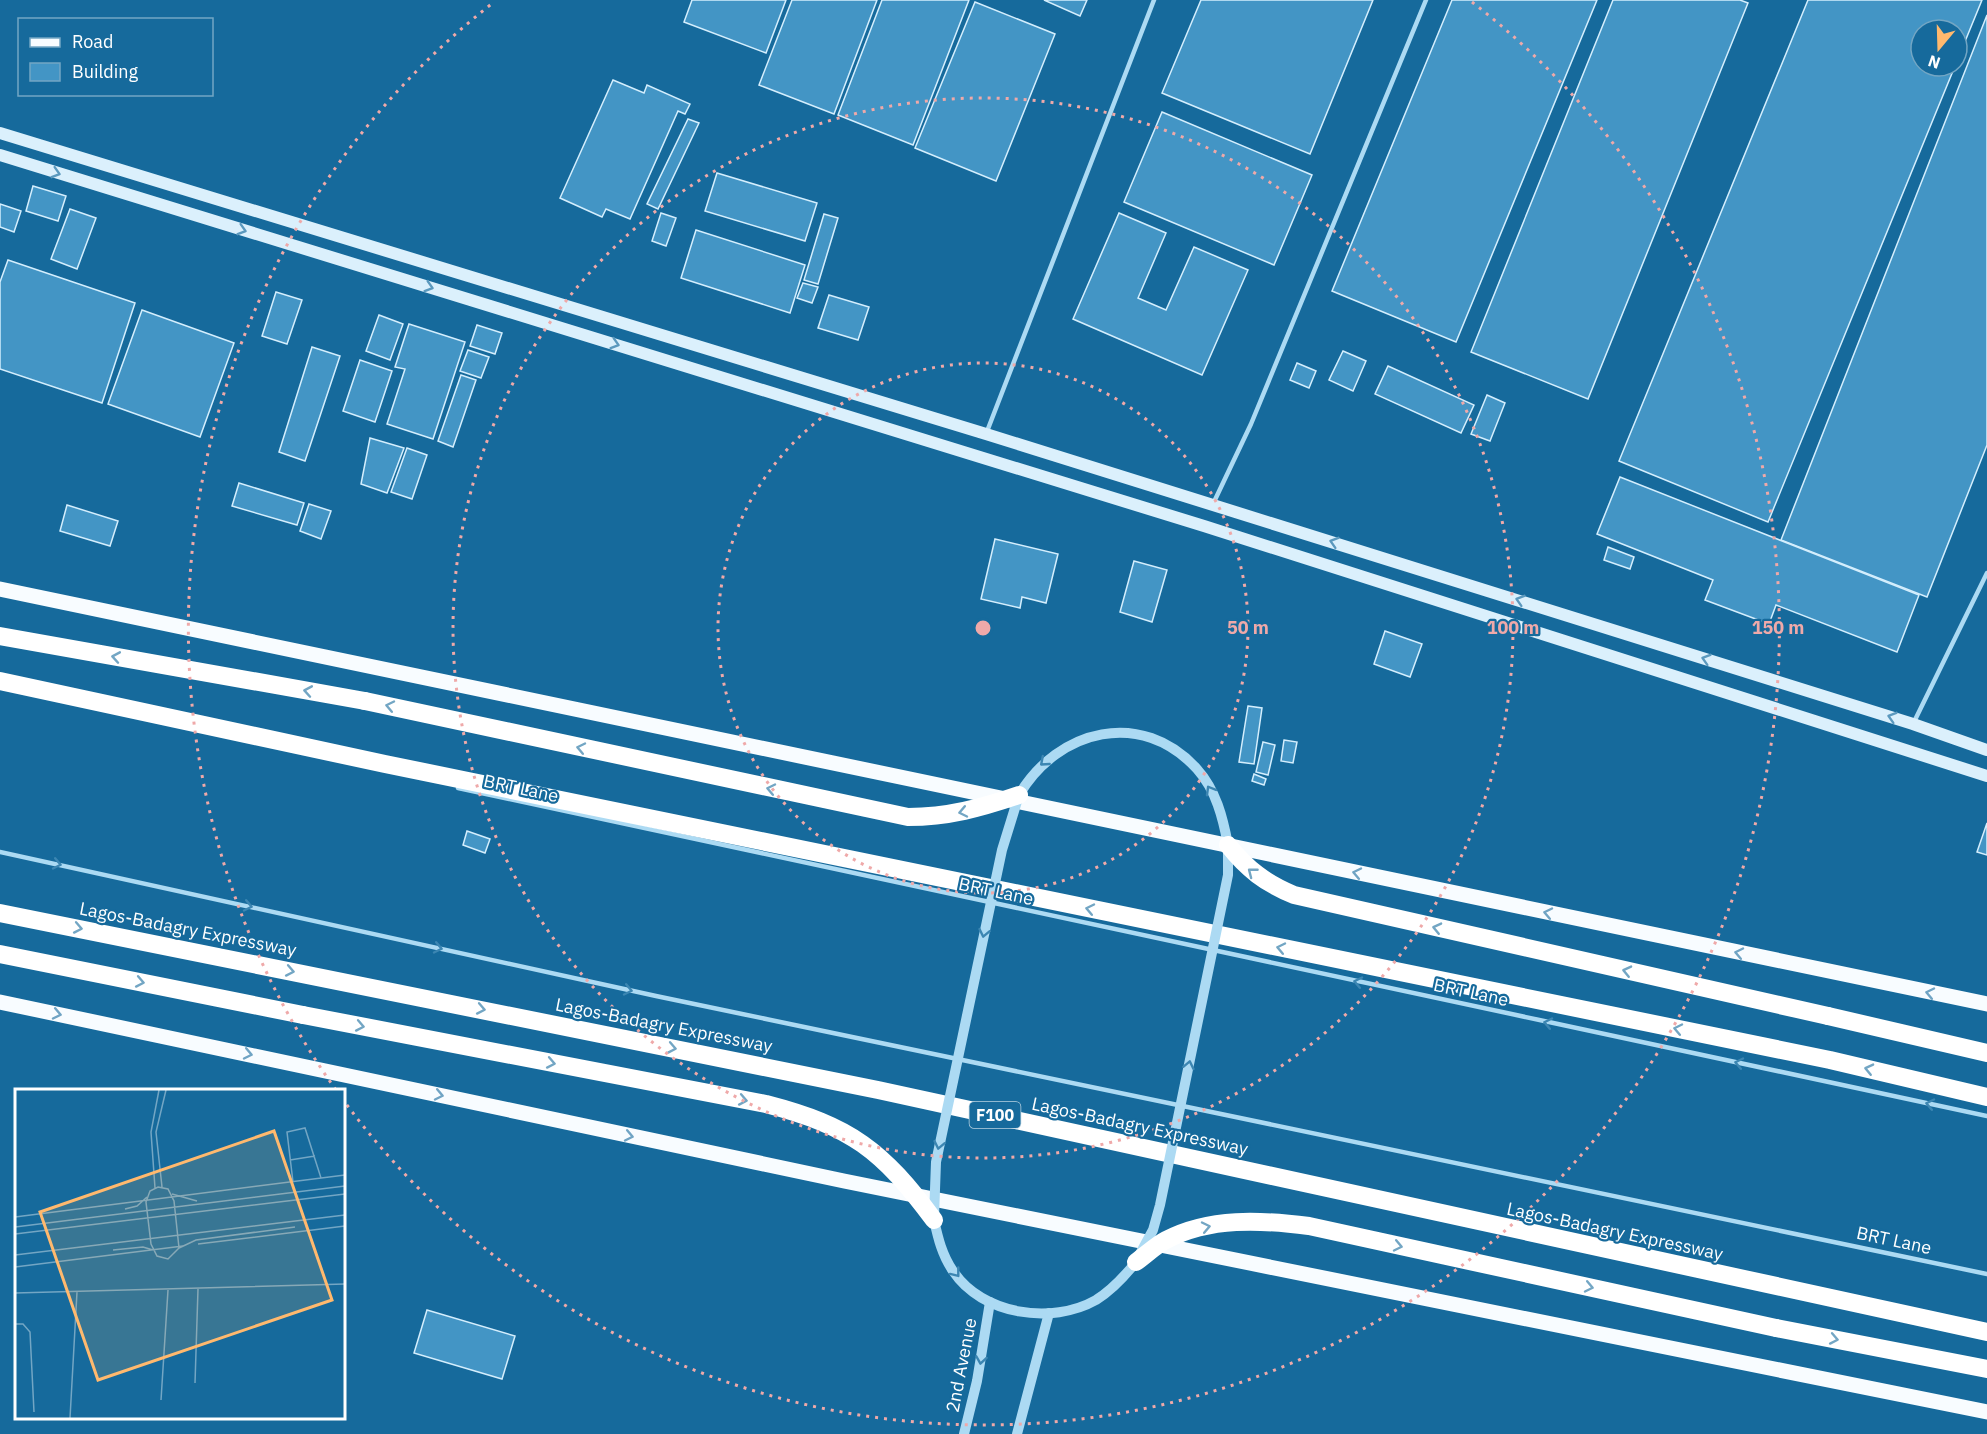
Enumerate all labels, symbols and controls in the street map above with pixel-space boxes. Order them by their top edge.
legend [18,18,213,96]
north arrow [1909,18,1969,78]
text: Road [72,30,113,53]
text: N [1925,51,1943,74]
text: Building [72,60,139,83]
one-way arrow [50,166,61,178]
one-way arrow [236,223,247,235]
one-way arrow [423,280,434,292]
one-way arrow [609,337,620,349]
one-way arrow [1329,537,1340,549]
one-way arrow [1515,595,1526,607]
text: 50 m [1227,616,1269,639]
text: 100 m [1487,616,1539,639]
text: 150 m [1752,616,1804,639]
centre of rings [973,618,993,638]
one-way arrow [111,651,120,663]
one-way arrow [1701,654,1712,666]
one-way arrow [303,685,313,698]
one-way arrow [386,701,396,714]
one-way arrow [1887,712,1898,724]
one-way arrow [576,742,586,755]
one-way arrow [1040,755,1051,766]
street label: BRT Lane [481,769,561,807]
one-way arrow [767,783,777,796]
one-way arrow [1206,786,1218,796]
one-way arrow [959,805,969,818]
one-way arrow [52,857,62,870]
one-way arrow [1352,867,1362,880]
one-way arrow [1248,868,1259,879]
street label: BRT Lane [956,872,1036,910]
street label: Lagos-Badagry Expressway [77,897,299,961]
one-way arrow [242,899,252,912]
one-way arrow [1085,903,1095,916]
one-way arrow [1543,907,1553,920]
one-way arrow [73,921,83,934]
one-way arrow [1432,922,1442,935]
one-way arrow [978,928,991,938]
one-way arrow [433,941,443,954]
one-way arrow [1276,942,1286,955]
one-way arrow [1734,947,1744,960]
one-way arrow [284,964,294,977]
one-way arrow [1623,965,1633,978]
street label: BRT Lane [1431,973,1511,1011]
one-way arrow [134,975,144,988]
one-way arrow [1353,976,1363,989]
one-way arrow [623,983,633,996]
one-way arrow [1925,987,1935,1000]
street label: Lagos-Badagry Expressway [553,993,775,1057]
one-way arrow [476,1002,486,1015]
one-way arrow [52,1007,62,1020]
one-way arrow [1544,1017,1554,1030]
one-way arrow [355,1019,365,1032]
one-way arrow [1673,1023,1683,1036]
one-way arrow [667,1041,677,1054]
one-way arrow [243,1047,253,1060]
one-way arrow [546,1056,556,1069]
one-way arrow [1734,1057,1744,1070]
one-way arrow [1182,1060,1195,1070]
one-way arrow [1864,1064,1874,1077]
one-way arrow [433,1088,443,1101]
inset map [15,1089,345,1419]
street label: Lagos-Badagry Expressway [1030,1092,1250,1160]
one-way arrow [738,1093,748,1106]
one-way arrow [1925,1098,1935,1111]
road number: F100 [970,1102,1020,1128]
one-way arrow [624,1128,634,1141]
one-way arrow [934,1139,947,1149]
street label: Lagos-Badagry Expressway [1505,1197,1725,1265]
one-way arrow [1201,1221,1211,1234]
street label: BRT Lane [1854,1221,1934,1259]
one-way arrow [1393,1238,1403,1251]
one-way arrow [948,1266,959,1277]
one-way arrow [1584,1280,1594,1293]
street label: 2nd Avenue [941,1316,981,1414]
one-way arrow [1828,1332,1838,1345]
one-way arrow [975,1355,987,1365]

